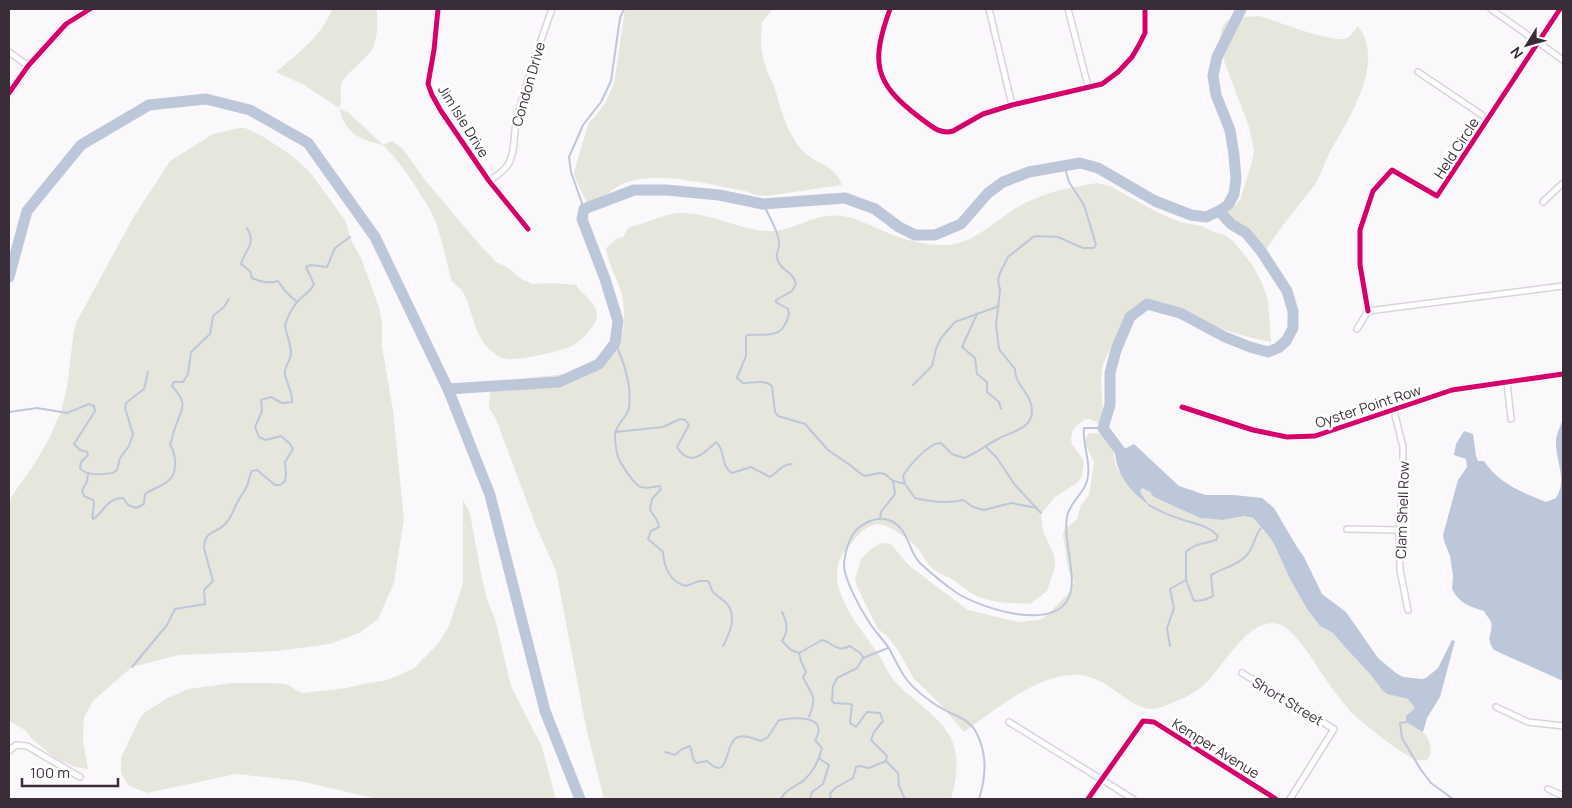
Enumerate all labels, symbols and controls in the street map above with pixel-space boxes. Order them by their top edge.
north arrow [1502,20,1552,70]
street label: Condon Drive [507,40,549,128]
text: N [1506,43,1527,63]
street label: Jim Isle Drive [434,81,494,161]
street label: Held Circle [1429,114,1483,182]
street label: Oyster Point Row [1313,380,1424,432]
street label: Clam Shell Row [1391,461,1413,559]
street label: Short Street [1249,672,1327,730]
street label: Kemper Avenue [1169,713,1263,783]
scale bar [22,756,119,788]
text: 100 m [30,762,70,783]

